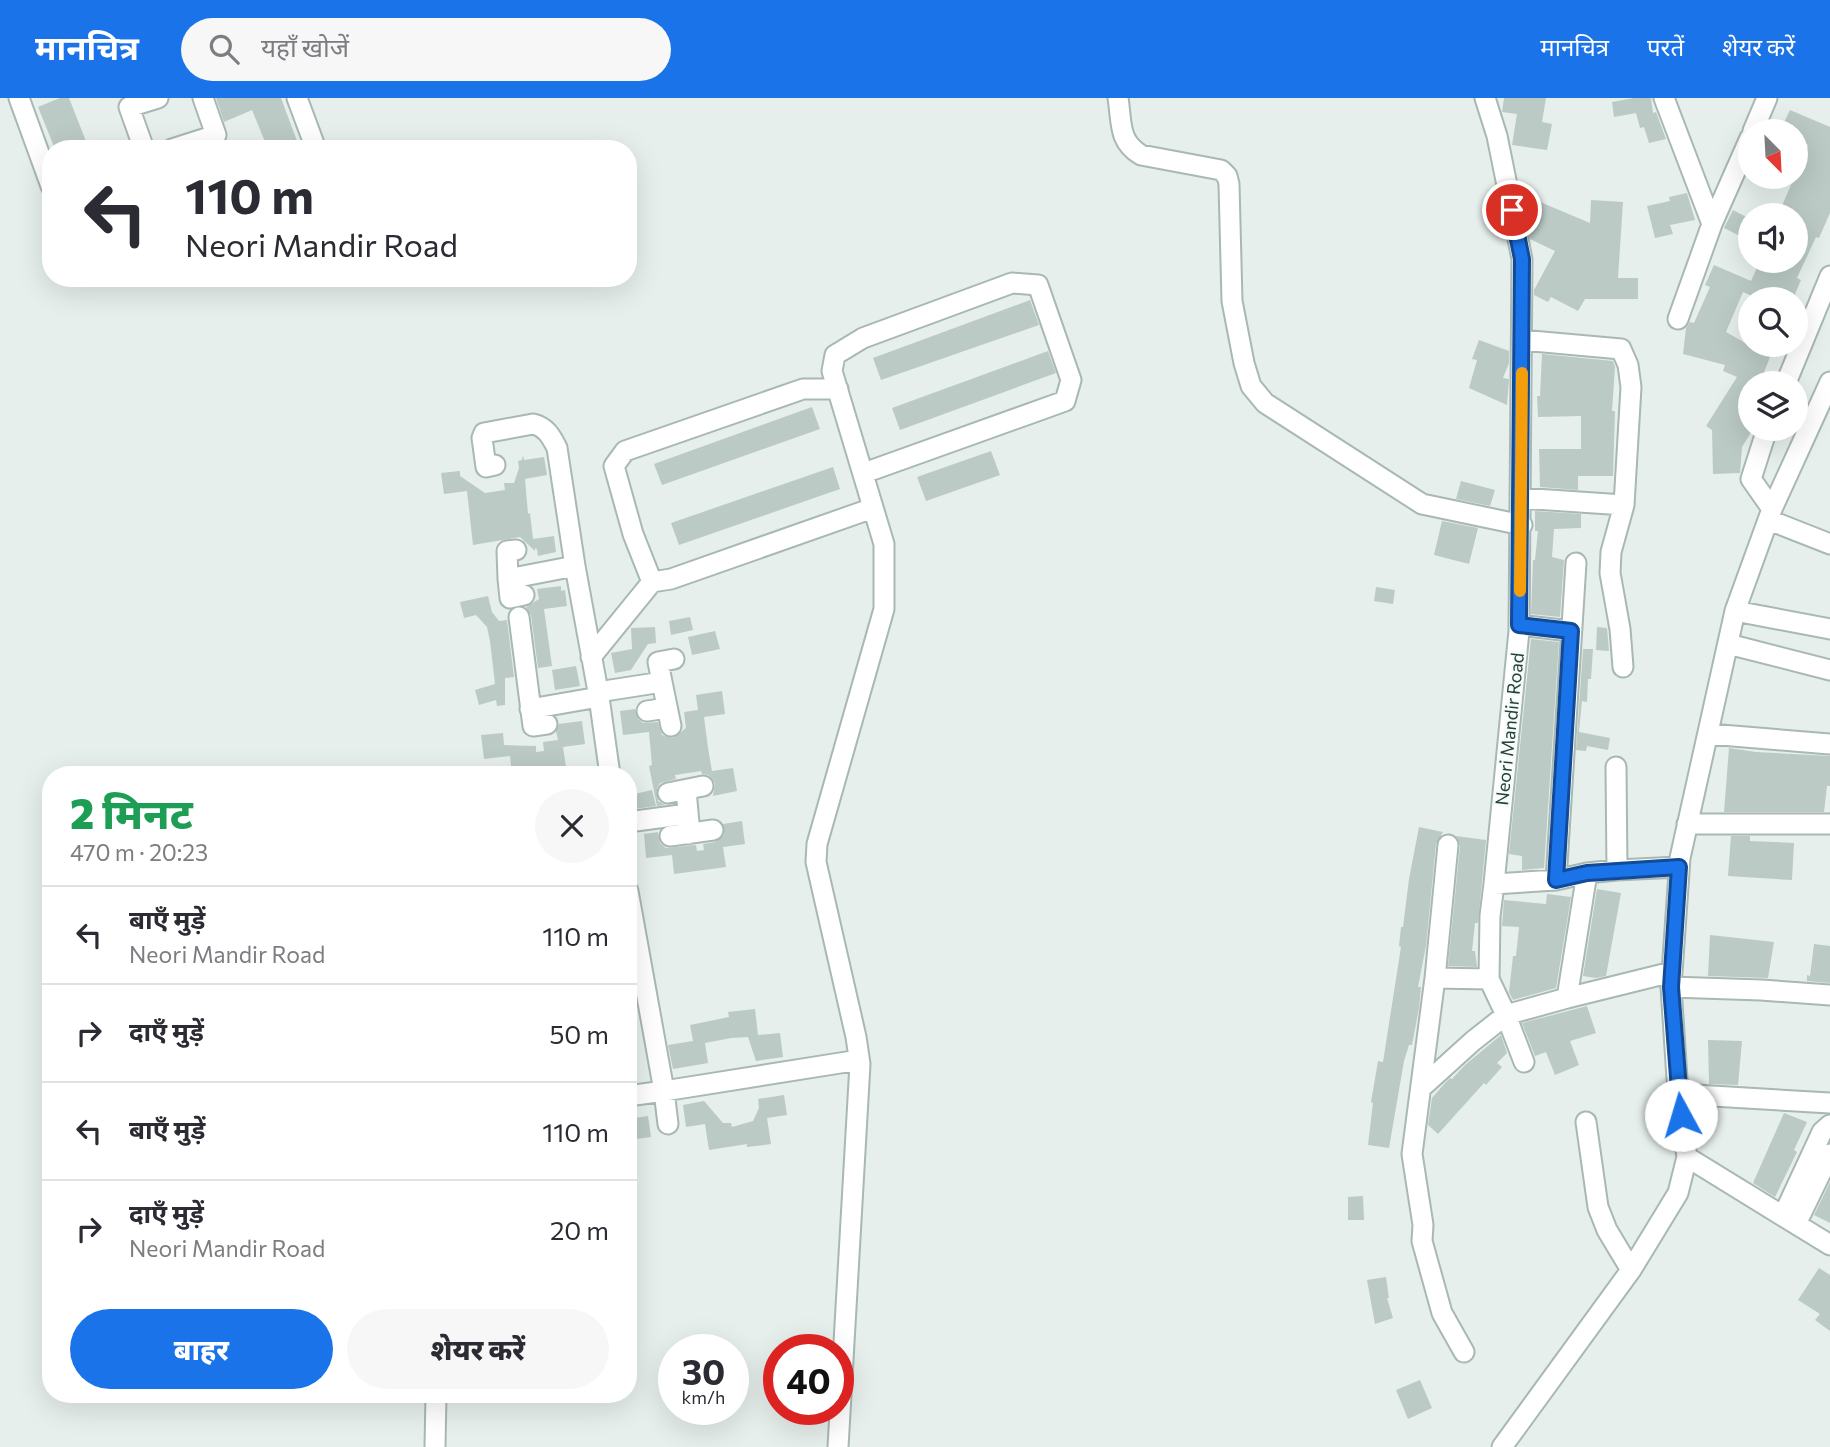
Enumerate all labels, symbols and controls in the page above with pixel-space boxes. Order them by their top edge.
search box [181,18,671,81]
text: मानचित्र [35,26,139,67]
icon: search [205,30,243,68]
text: यहाँ खोजें [261,31,349,62]
text: मानचित्र [1540,32,1609,61]
text: परतें [1647,32,1684,61]
text: शेयर करें [1722,32,1795,61]
north arrow [1738,119,1808,189]
map controls [1738,119,1808,441]
text: 110 m [185,164,314,224]
icon: left [70,168,161,259]
pin [1482,180,1542,240]
icon: arrive [1493,191,1531,229]
button: sound [1738,203,1808,273]
text: Neori Mandir Road [185,224,458,264]
button: search [1738,287,1808,357]
button: layers [1738,371,1808,441]
street label: Neori Mandir Road [1490,651,1528,807]
text: 2 मिनट [70,786,193,838]
button: close [535,789,609,863]
text: 470 m · 20:23 [70,838,208,866]
text: बाएँ मुड़ें [129,903,205,934]
icon: left [70,916,108,954]
text: 110 m [542,920,609,951]
text: Neori Mandir Road [129,940,325,968]
icon: right [70,1014,108,1052]
text: दाएँ मुड़ें [129,1015,204,1046]
text: 50 m [549,1018,609,1049]
position arrow [1644,1078,1718,1152]
icon: left [70,1112,108,1150]
text: बाएँ मुड़ें [129,1113,205,1144]
text: 110 m [542,1116,609,1147]
text: दाएँ मुड़ें [129,1197,204,1228]
icon: right [70,1210,108,1248]
text: 20 m [550,1214,609,1245]
text: Neori Mandir Road [129,1234,325,1262]
button: बाहर [70,1309,333,1389]
button: शेयर करें [347,1309,609,1389]
speed limit sign: 40 [763,1334,854,1425]
text: 30 [682,1349,725,1392]
text: km/h [682,1386,725,1408]

